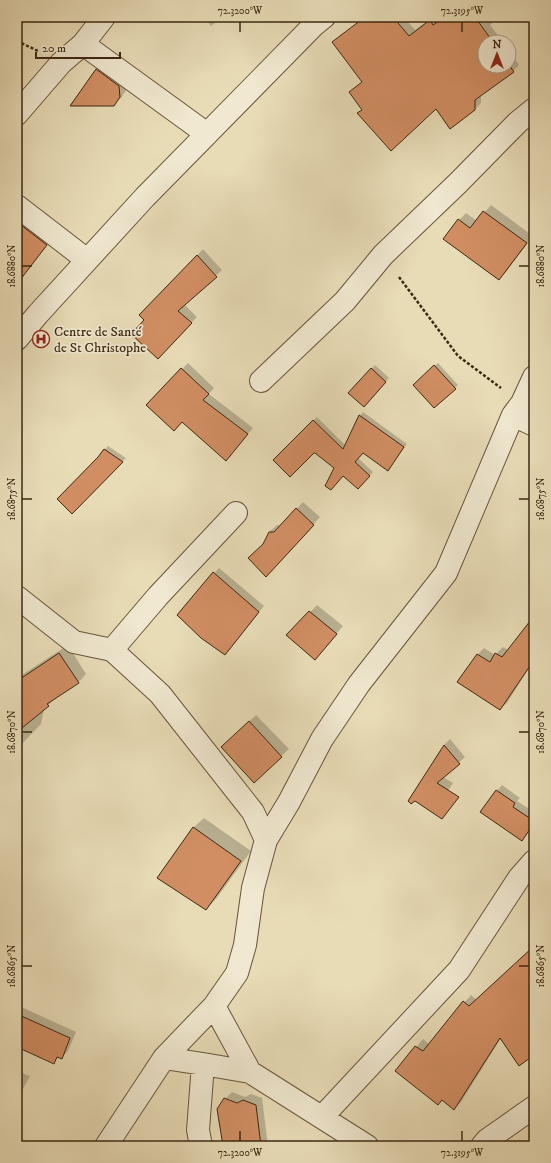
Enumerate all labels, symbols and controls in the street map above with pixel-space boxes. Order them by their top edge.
text: 72.3200°W [218,5,263,17]
text: 72.3195°W [441,5,484,17]
scale bar [36,34,120,60]
north arrow [477,34,517,74]
text: N [492,38,502,52]
text: 20 m [42,41,66,56]
text: 18.6880°N [6,244,18,288]
text: 18.6880°N [535,244,547,288]
place label: Centre de Santé de St Christophe [54,323,146,357]
hospital icon: Centre de Santé de St Christophe [31,329,51,349]
text: 18.6875°N [6,478,18,520]
text: 18.6875°N [535,478,547,520]
text: 18.6870°N [6,710,18,754]
text: 18.6870°N [535,710,547,754]
text: 18.6865°N [6,945,18,987]
text: 18.6865°N [535,945,547,987]
text: 72.3200°W [218,1147,263,1159]
text: 72.3195°W [441,1147,484,1159]

